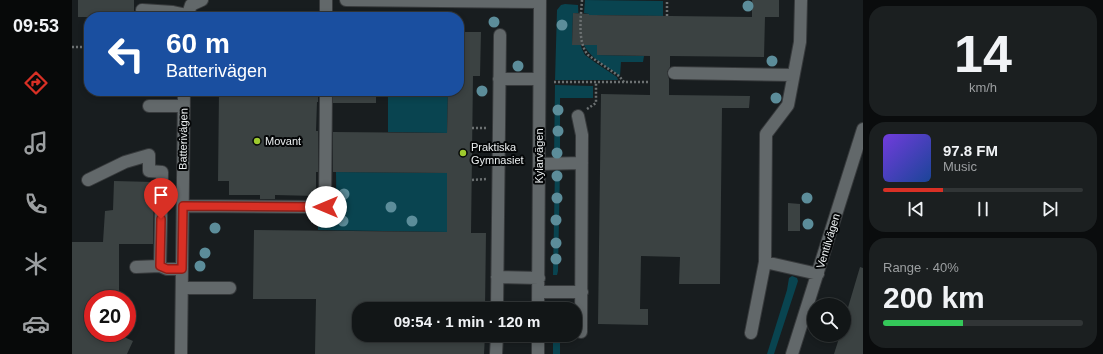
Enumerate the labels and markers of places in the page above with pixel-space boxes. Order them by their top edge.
place label: Movant [265,135,301,147]
marker: Movant [252,136,262,146]
place label: Praktiska Gymnasiet [471,141,524,166]
marker: Praktiska Gymnasiet [458,148,468,158]
pin [144,178,178,219]

